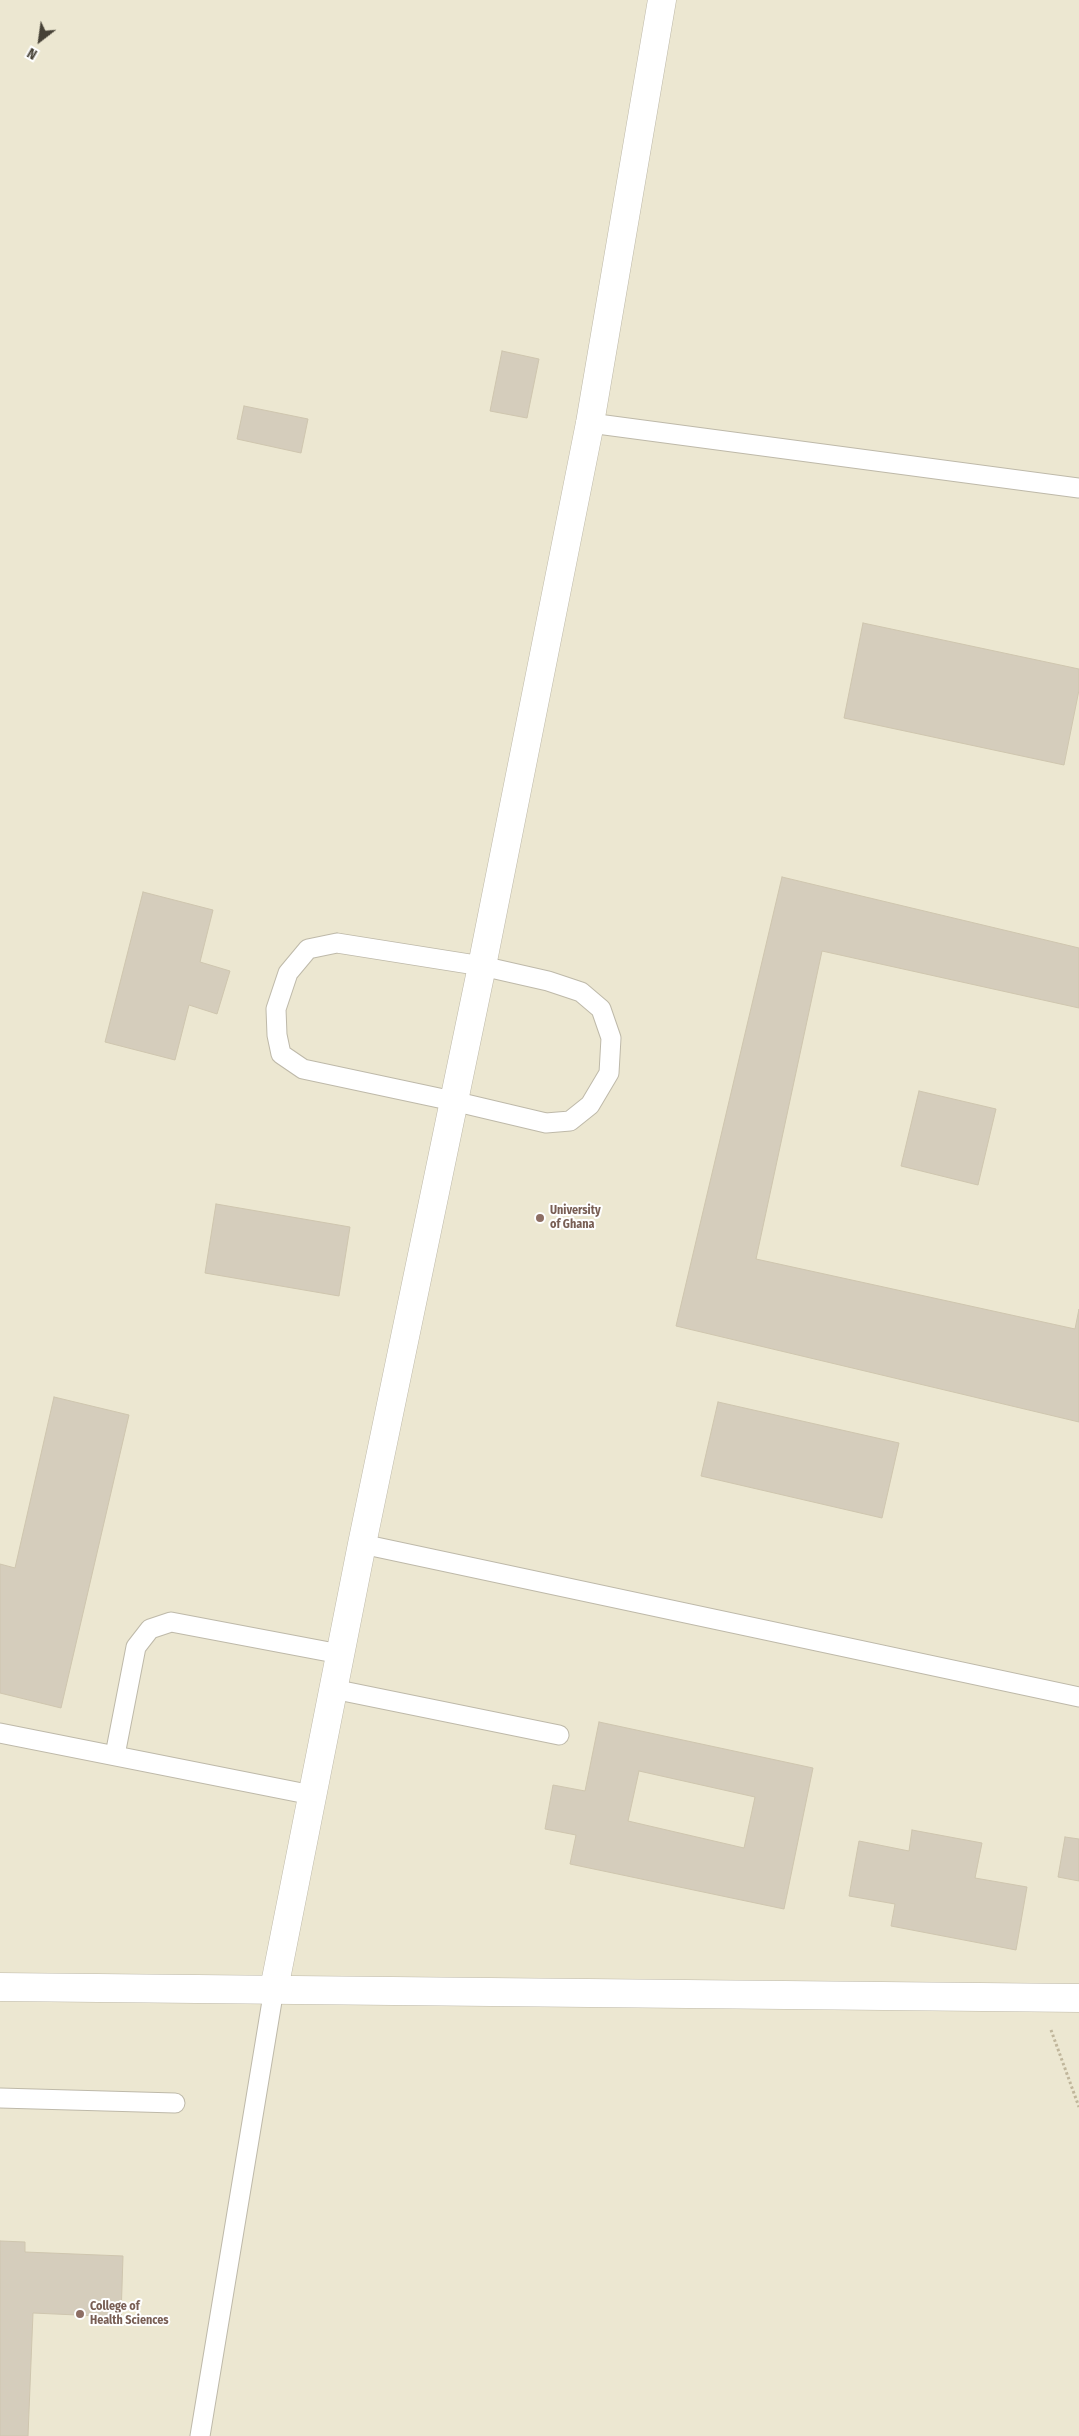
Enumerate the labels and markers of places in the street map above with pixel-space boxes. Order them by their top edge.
place label: University of Ghana [550,1204,601,1232]
marker: University of Ghana [534,1212,546,1224]
place label: College of Health Sciences [90,2300,169,2328]
marker: College of Health Sciences [74,2308,86,2320]

